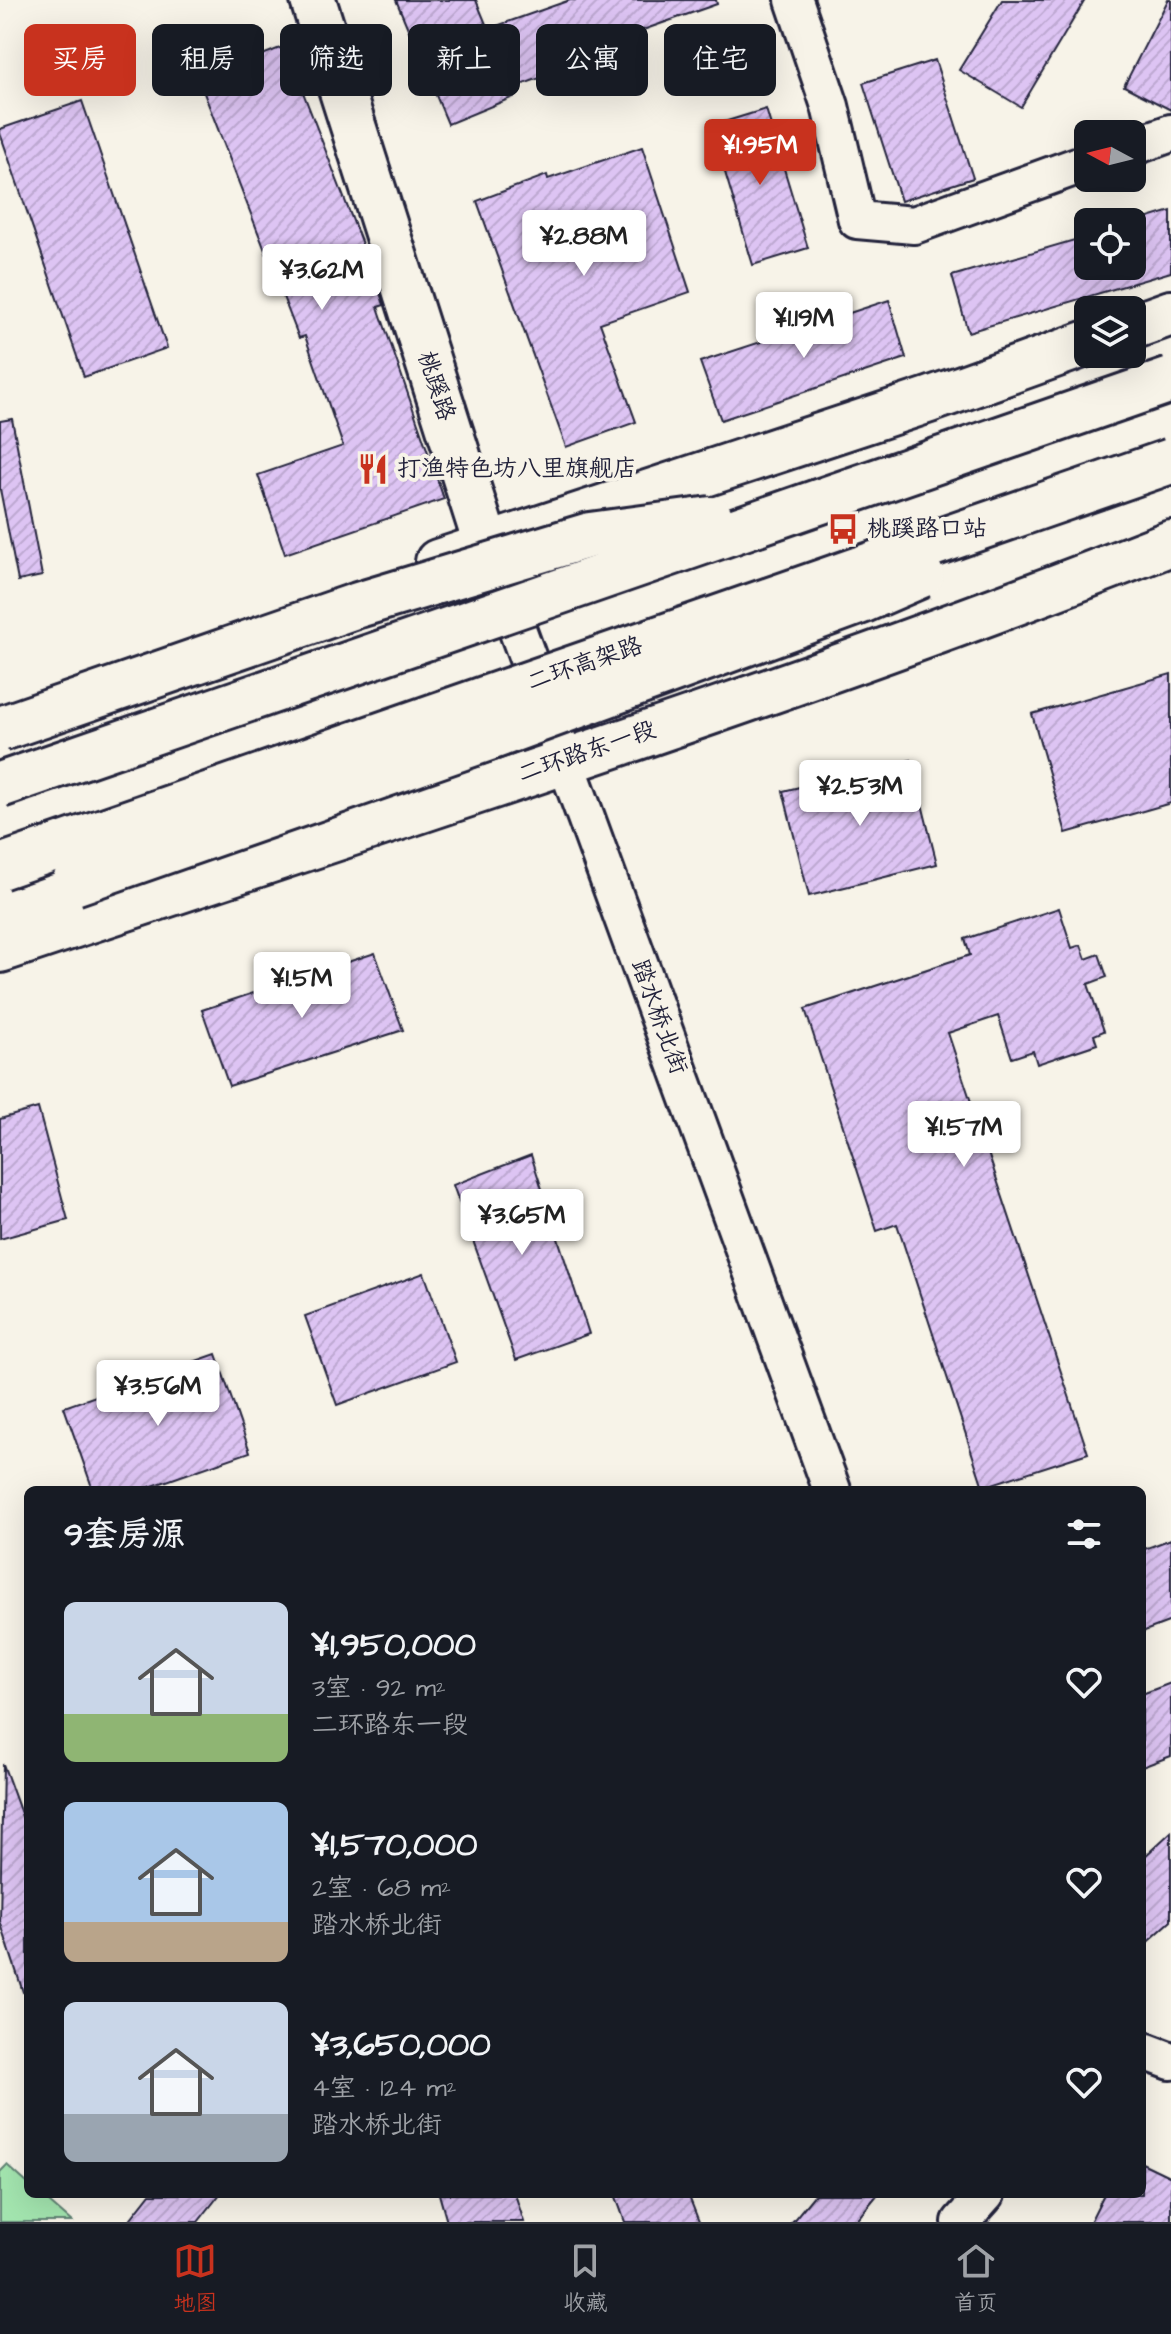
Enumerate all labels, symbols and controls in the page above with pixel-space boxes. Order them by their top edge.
chip: 买房 [24,24,136,96]
chip: 租房 [152,24,264,96]
chip: 筛选 [280,24,392,96]
chip: 新上 [408,24,520,96]
chip: 公寓 [536,24,648,96]
chip: 住宅 [664,24,776,96]
pin: ¥1.95M [695,119,825,187]
north arrow [1074,120,1146,192]
map controls [1074,120,1146,368]
text: ¥1.95M [722,127,798,163]
button: locate [1074,208,1146,280]
pin: ¥2.88M [519,210,649,278]
text: ¥2.88M [540,218,628,254]
pin: ¥3.62M [257,244,387,312]
text: ¥3.62M [280,252,364,288]
pin: ¥1.19M [739,292,869,360]
button: layers [1074,296,1146,368]
text: ¥1.19M [774,300,834,336]
street label: 桃蹊路 [409,347,463,425]
restaurant icon: 打渔特色坊八里旗舰店 [356,452,390,486]
place label: 打渔特色坊八里旗舰店 [397,452,637,486]
bus stop icon: 桃蹊路口站 [826,512,860,546]
place label: 桃蹊路口站 [867,512,987,546]
street label: 二环高架路 [523,628,647,700]
street label: 二环路东一段 [513,712,661,792]
pin: ¥2.53M [795,760,925,828]
text: ¥2.53M [817,768,903,804]
pin: ¥1.5M [246,952,358,1020]
street label: 踏水桥北街 [623,955,695,1079]
text: ¥1.5M [272,960,332,996]
pin: ¥1.57M [899,1101,1029,1169]
text: ¥1.57M [926,1109,1002,1145]
pin: ¥3.65M [457,1189,587,1257]
text: ¥3.65M [479,1197,566,1233]
pin: ¥3.56M [93,1360,223,1428]
text: ¥3.56M [115,1368,202,1404]
text: 9套房源 [64,1511,185,1559]
icon: filters [1062,1512,1106,1556]
text: ¥1,950,000 [312,1621,476,1669]
icon: home [128,1634,224,1730]
icon: heart [1062,1660,1106,1704]
text: 3室 · 92 m² [312,1670,446,1706]
text: 二环路东一段 [312,1707,468,1743]
text: ¥1,570,000 [312,1821,477,1869]
icon: home [128,1834,224,1930]
icon: heart [1062,1860,1106,1904]
text: 2室 · 68 m² [312,1870,451,1906]
text: 踏水桥北街 [312,1907,442,1943]
text: ¥3,650,000 [312,2021,491,2069]
icon: home [128,2034,224,2130]
icon: heart [1062,2060,1106,2104]
text: 4室 · 124 m² [312,2070,456,2106]
text: 踏水桥北街 [312,2107,442,2143]
tab: 地图 [173,2239,217,2319]
tab: 收藏 [563,2239,608,2319]
tab: 首页 [954,2239,998,2319]

